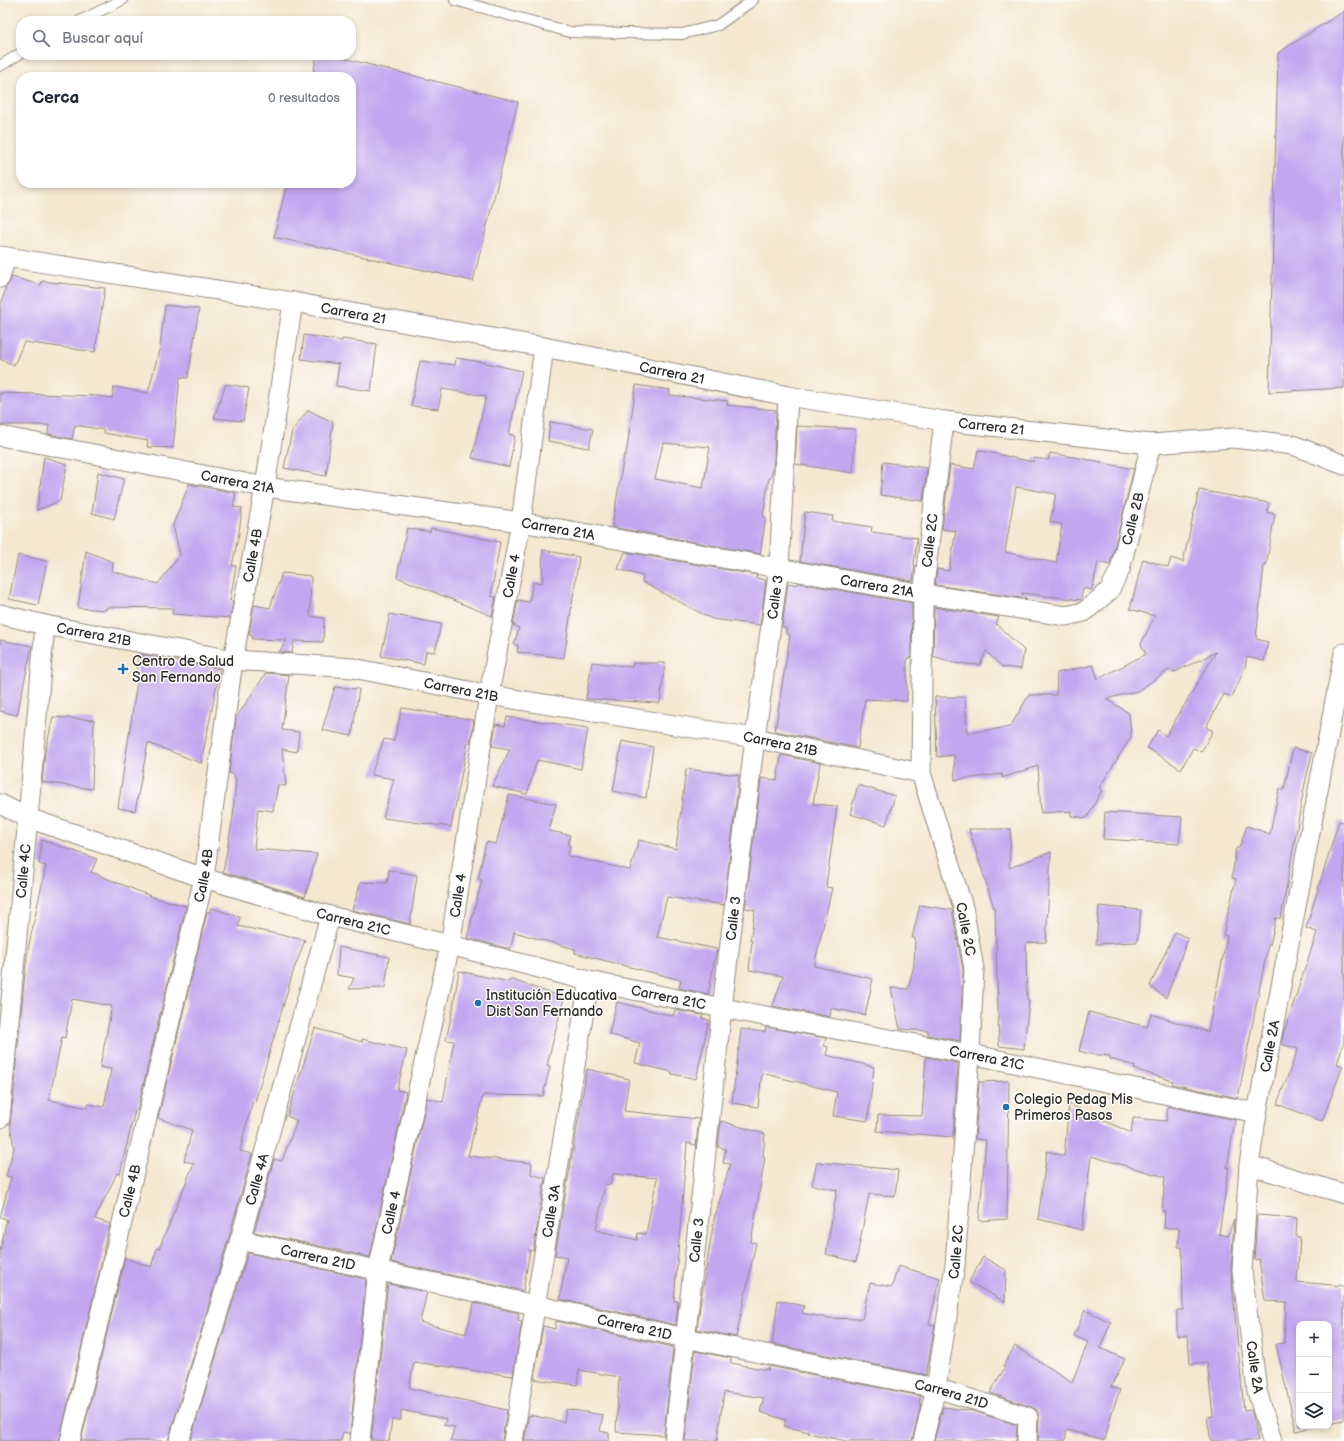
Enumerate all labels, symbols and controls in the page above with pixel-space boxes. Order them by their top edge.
search box [16,16,356,60]
icon: search [30,27,52,49]
text: Buscar aquí [62,29,143,48]
text: Cerca [32,88,79,108]
text: 0 resultados [268,90,340,106]
street label: Carrera 21 [319,299,387,328]
street label: Carrera 21 [638,358,706,388]
street label: Carrera 21 [957,415,1025,439]
street label: Carrera 21A [199,467,276,497]
street label: Calle 2B [1118,490,1148,547]
street label: Calle 2C [918,512,942,569]
street label: Carrera 21A [520,514,597,544]
street label: Calle 4B [240,527,266,584]
street label: Calle 4 [499,552,524,599]
street label: Carrera 21A [839,571,916,601]
street label: Calle 3 [764,574,787,620]
street label: Carrera 21B [55,619,133,650]
place label: Centro de Salud San Fernando [132,653,234,686]
marker: Centro de Salud San Fernando [117,663,129,675]
street label: Carrera 21B [422,674,500,705]
street label: Carrera 21B [742,728,820,760]
street label: Calle 4C [13,843,35,899]
street label: Calle 4B [190,847,217,904]
street label: Calle 4 [446,872,470,919]
street label: Calle 3 [722,895,745,942]
street label: Calle 2C [952,901,979,957]
street label: Carrera 21C [314,904,392,939]
street label: Carrera 21C [629,982,707,1014]
place label: Institución Educativa Dist San Fernando [486,987,617,1020]
marker: Institución Educativa Dist San Fernando [473,998,483,1008]
street label: Calle 2A [1257,1018,1283,1074]
street label: Carrera 21C [948,1042,1026,1074]
place label: Colegio Pedag Mis Primeros Pasos [1014,1091,1133,1124]
marker: Colegio Pedag Mis Primeros Pasos [1001,1102,1011,1112]
street label: Calle 4A [242,1151,273,1207]
street label: Calle 4B [115,1162,145,1219]
street label: Calle 3A [539,1183,564,1239]
street label: Calle 4 [378,1188,404,1236]
street label: Calle 3 [686,1217,708,1263]
street label: Calle 2C [945,1224,967,1280]
street label: Carrera 21D [279,1241,357,1274]
street label: Carrera 21D [595,1311,674,1344]
map controls [1296,1321,1332,1429]
button: + [1296,1321,1332,1357]
street label: Calle 2A [1242,1340,1267,1395]
button: − [1296,1357,1332,1393]
street label: Carrera 21D [913,1376,990,1413]
button: layers [1296,1393,1332,1429]

